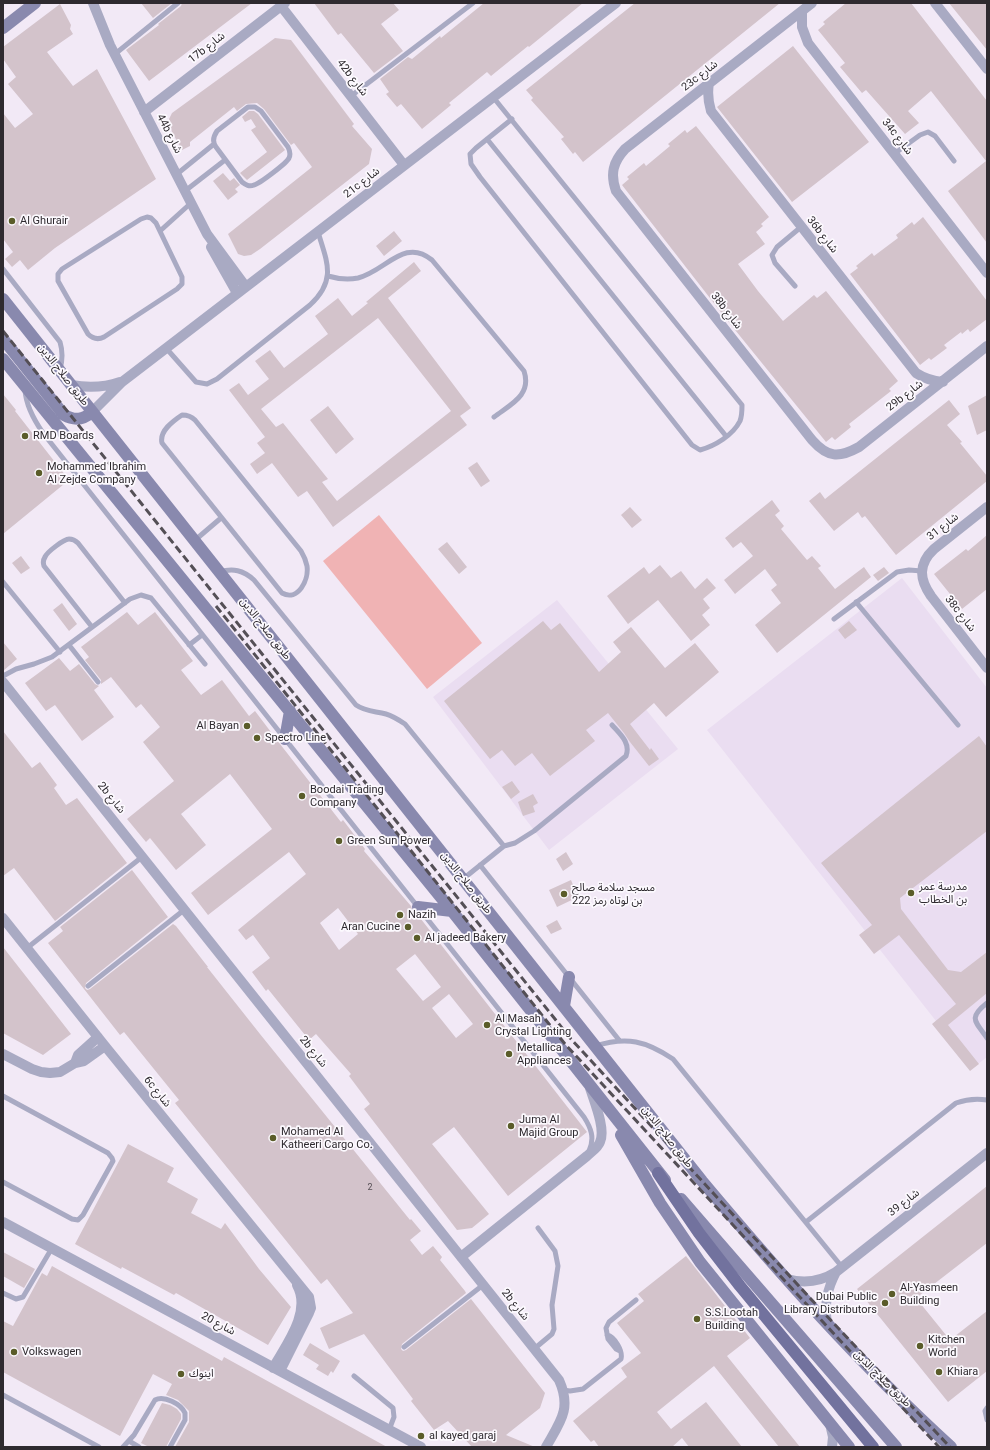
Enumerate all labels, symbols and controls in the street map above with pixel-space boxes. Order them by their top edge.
street label: 17b شارع [186,30,228,66]
street label: 42b شارع [334,57,370,99]
street label: 23c شارع [679,58,721,94]
street label: 44b شارع [153,112,185,156]
street label: 34c شارع [879,116,915,158]
street label: 21c شارع [341,165,383,201]
place label: Al Ghurair [20,214,68,228]
street label: 36b شارع [804,214,840,256]
marker: Al Ghurair [7,216,17,226]
street label: 38b شارع [708,290,744,332]
street label: طريق صلاح الدين [35,341,91,409]
street label: 29b شارع [884,378,926,414]
place label: RMD Boards [33,429,94,443]
marker: RMD Boards [20,431,30,441]
place label: Mohammed Ibrahim Al Zejde Company [47,460,146,486]
marker: Mohammed Ibrahim Al Zejde Company [34,468,44,478]
street label: شارع 31 [925,511,961,543]
street label: 38c شارع [942,593,978,635]
street label: طريق صلاح الدين [237,595,293,663]
place label: Al Bayan [196,719,239,733]
marker: Al Bayan [242,721,252,731]
place label: Spectro Line [265,731,326,745]
marker: Spectro Line [252,733,262,743]
street label: 2b شارع [94,780,128,816]
place label: Boodai Trading Company [310,783,384,809]
marker: Boodai Trading Company [297,791,307,801]
place label: Green Sun Power [347,834,431,848]
marker: Green Sun Power [334,836,344,846]
street label: طريق صلاح الدين [438,849,494,917]
place label: مدرسة عمر بن الخطاب [919,880,967,906]
place label: مسجد سلامة صالح بن لوتاه رمز 222 [572,881,655,907]
marker: مدرسة عمر بن الخطاب [906,888,916,898]
marker: مسجد سلامة صالح بن لوتاه رمز 222 [559,889,569,899]
place label: Nazih [408,908,436,922]
marker: Nazih [395,910,405,920]
place label: Aran Cucine [341,920,400,934]
marker: Aran Cucine [403,922,413,932]
place label: Al jadeed Bakery [425,931,506,945]
marker: Al jadeed Bakery [412,933,422,943]
place label: Al Masah Crystal Lighting [495,1012,571,1038]
marker: Al Masah Crystal Lighting [482,1020,492,1030]
street label: 2b شارع [296,1034,330,1070]
place label: Metallica Appliances [517,1041,571,1067]
marker: Metallica Appliances [504,1049,514,1059]
street label: 6c شارع [141,1074,173,1110]
street label: طريق صلاح الدين [639,1103,695,1171]
place label: Juma Al Majid Group [519,1113,578,1139]
marker: Juma Al Majid Group [506,1121,516,1131]
place label: Mohamed Al Katheeri Cargo Co. [281,1125,373,1151]
marker: Mohamed Al Katheeri Cargo Co. [268,1133,278,1143]
house number: 2 [367,1183,373,1193]
street label: شارع 39 [886,1187,922,1219]
place label: Al-Yasmeen Building [900,1281,958,1307]
street label: 2b شارع [498,1287,532,1323]
marker: Al-Yasmeen Building [887,1289,897,1299]
place label: Dubai Public Library Distributors [784,1290,877,1316]
marker: Dubai Public Library Distributors [880,1298,890,1308]
place label: S.S.Lootah Building [705,1306,758,1332]
street label: شارع 20 [199,1310,237,1338]
marker: S.S.Lootah Building [692,1314,702,1324]
place label: Kitchen World [928,1333,965,1359]
marker: Kitchen World [915,1341,925,1351]
place label: Volkswagen [22,1345,81,1359]
marker: Volkswagen [9,1347,19,1357]
street label: طريق صلاح الدين [851,1348,913,1410]
place label: Khiara [947,1365,978,1379]
place label: اينوك [189,1367,214,1381]
marker: Khiara [934,1367,944,1377]
marker: اينوك [176,1369,186,1379]
place label: al kayed garaj [429,1429,496,1443]
marker: al kayed garaj [416,1431,426,1441]

